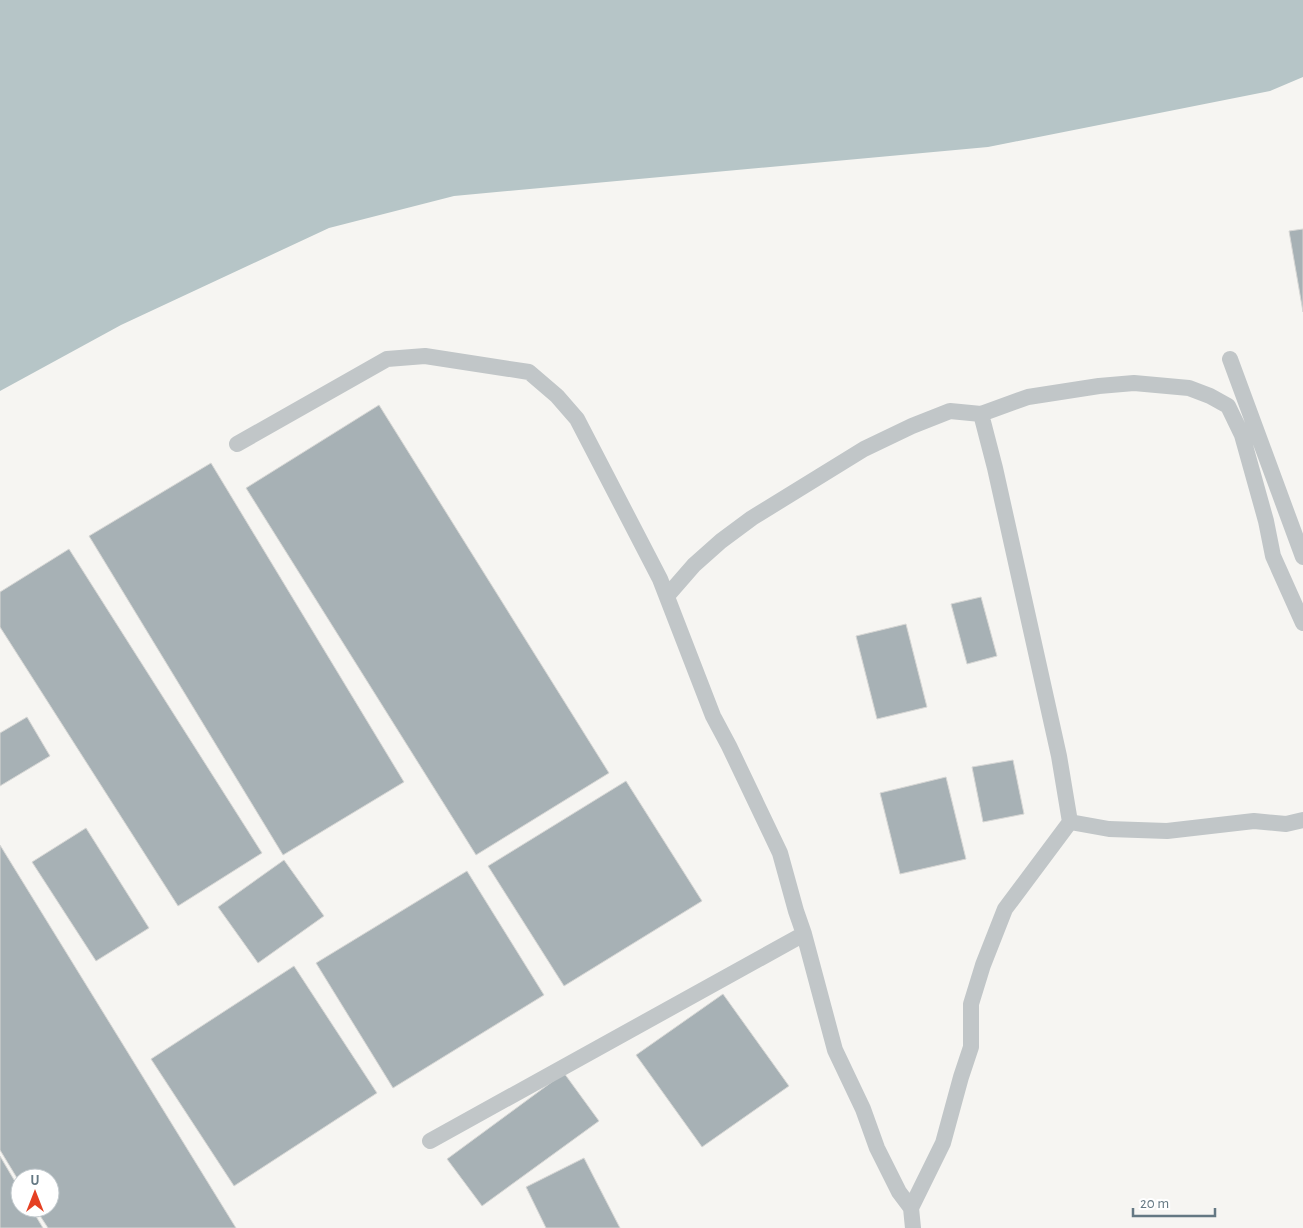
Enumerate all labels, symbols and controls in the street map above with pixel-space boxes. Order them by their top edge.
north arrow [10,1168,60,1218]
text: U [31,1174,40,1188]
scale bar [1133,1186,1216,1218]
text: 20 m [1140,1196,1169,1211]

